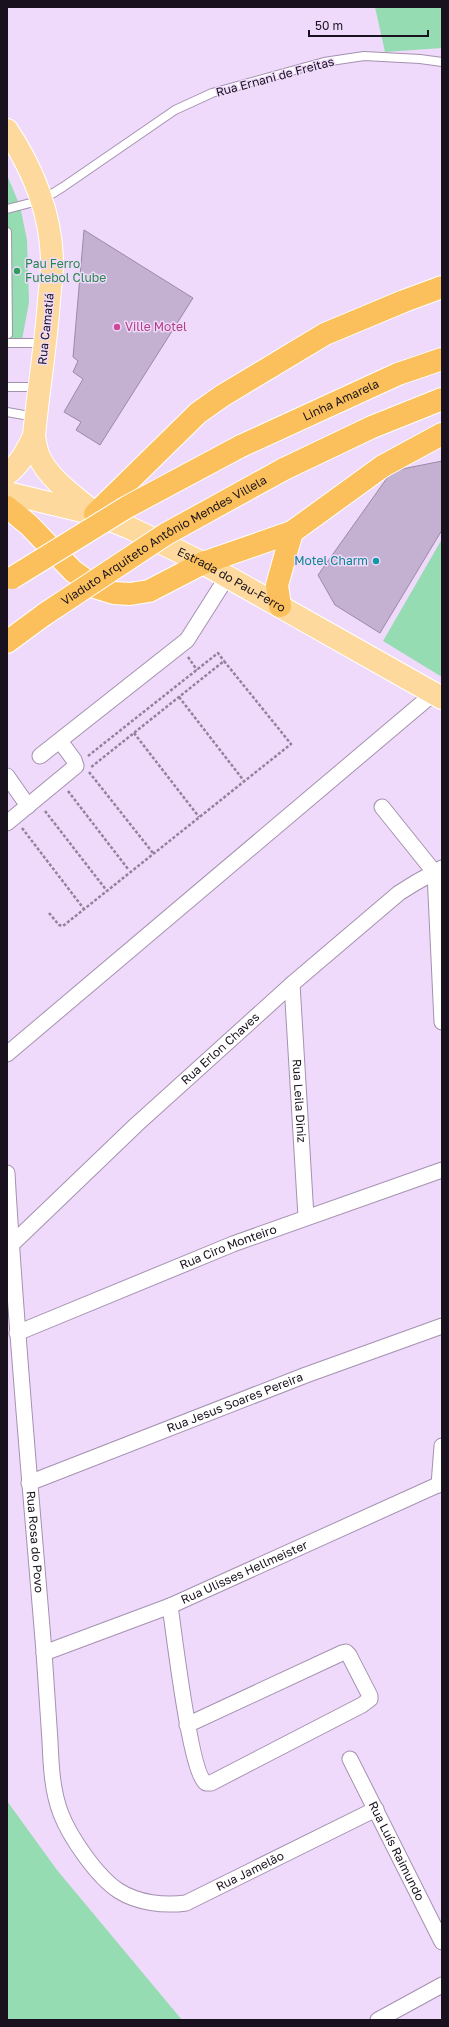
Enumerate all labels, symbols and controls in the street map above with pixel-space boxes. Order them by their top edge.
scale bar [309,12,428,38]
text: 50 m [315,18,343,33]
street label: Rua Ernani de Freitas [214,54,336,100]
place label: Pau Ferro Futebol Clube [25,256,106,285]
marker: Pau Ferro Futebol Clube [12,266,22,276]
street label: Rua Camatiá [34,292,57,366]
place label: Ville Motel [125,319,187,334]
marker: Ville Motel [112,322,122,332]
street label: Linha Amarela [300,376,381,424]
street label: Viaduto Arquiteto Antônio Mendes Villela [58,472,269,608]
street label: Estrada do Pau-Ferro [175,544,288,615]
place label: Motel Charm [294,553,368,568]
marker: Motel Charm [371,556,381,566]
street label: Rua Erlon Chaves [178,1009,262,1088]
street label: Rua Leila Diniz [290,1058,310,1143]
street label: Rua Ciro Monteiro [177,1221,278,1272]
street label: Rua Jesus Soares Pereira [164,1369,305,1436]
street label: Rua Rosa do Povo [24,1490,47,1593]
street label: Rua Ulisses Hellmeister [178,1537,310,1607]
street label: Rua Luís Raimundo [365,1799,428,1903]
street label: Rua Jamelão [213,1848,286,1894]

